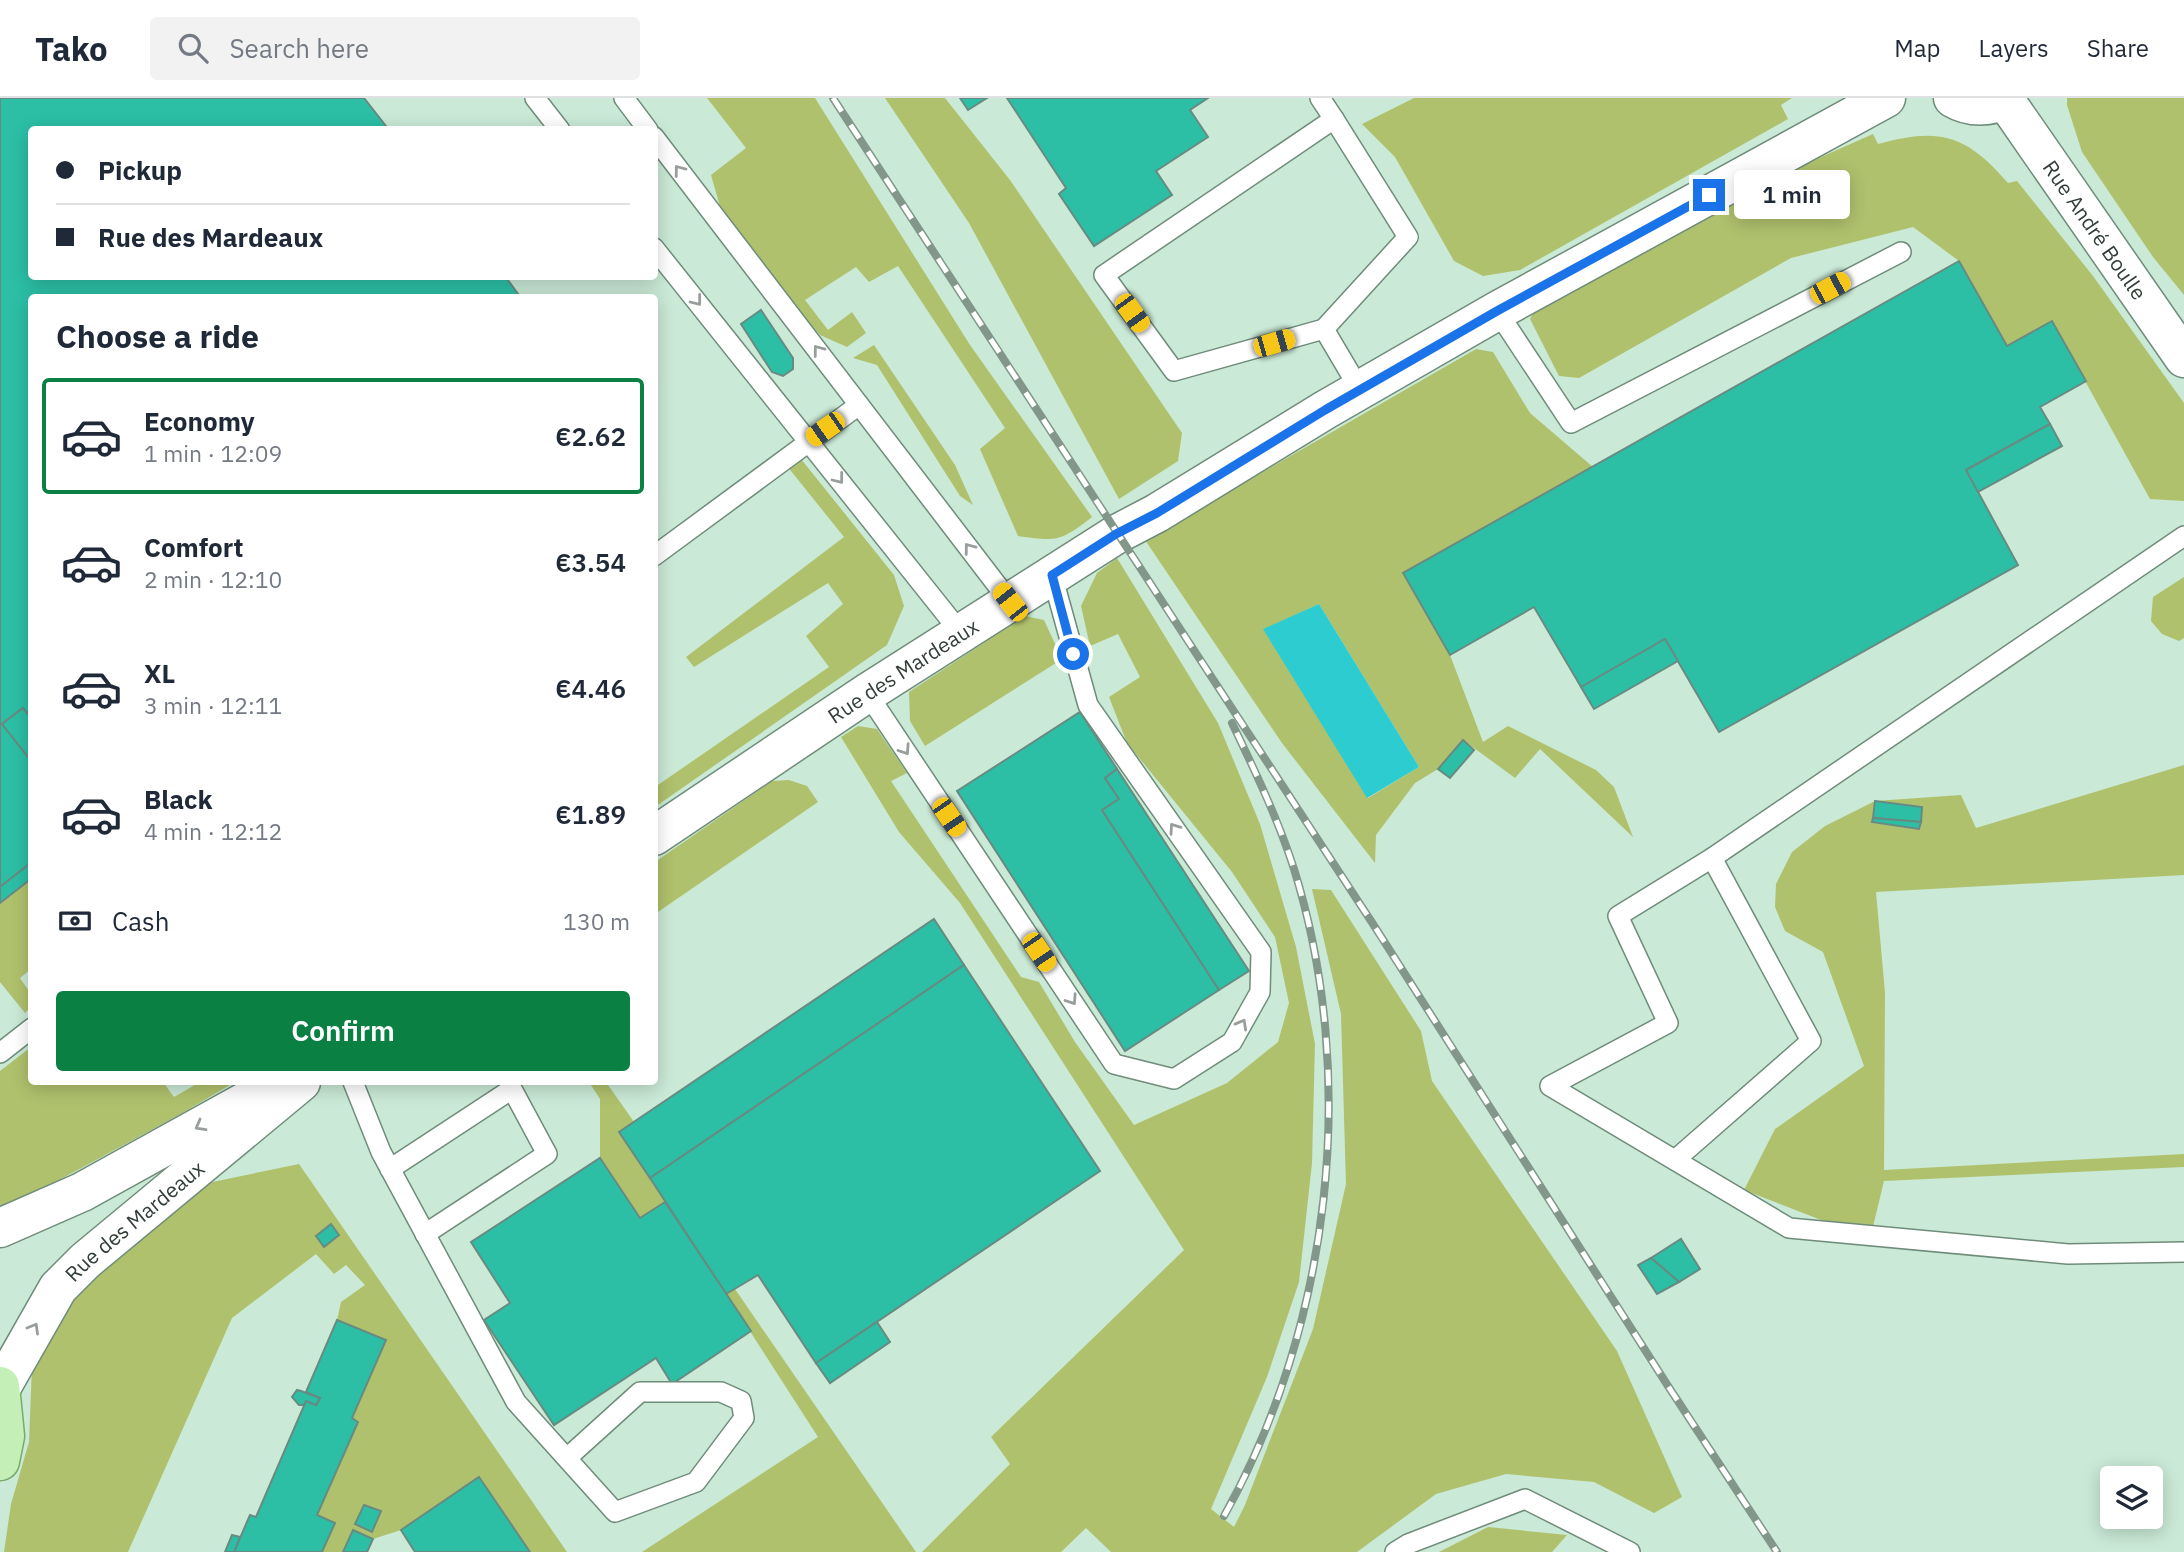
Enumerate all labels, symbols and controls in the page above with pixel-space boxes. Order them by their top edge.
search box [150,17,640,80]
text: Tako [35,27,108,70]
icon: search [174,29,212,67]
text: Search here [230,31,369,65]
text: Map [1894,32,1941,64]
text: Layers [1979,32,2049,64]
text: Share [2087,32,2149,64]
text: Pickup [98,153,182,187]
street label: Rue André Boulle [2037,155,2153,305]
one-way arrow [675,165,688,178]
callout: 1 min [1734,170,1849,220]
route end [1693,179,1725,211]
text: 1 min [1762,179,1822,209]
text: Rue des Mardeaux [98,220,323,254]
car [1807,269,1854,307]
car [1112,290,1153,336]
one-way arrow [689,293,701,306]
text: Choose a ride [56,315,259,357]
car [1251,327,1298,359]
one-way arrow [813,346,826,358]
text: Economy [144,404,255,438]
icon: car [60,405,123,468]
car [802,408,849,450]
text: €2.62 [555,419,626,453]
text: 1 min · 12:09 [144,438,282,468]
one-way arrow [830,472,843,484]
text: Comfort [144,530,243,564]
icon: car [60,531,123,594]
one-way arrow [964,543,977,556]
text: €3.54 [555,545,626,579]
text: 2 min · 12:10 [144,564,282,594]
car [989,579,1032,625]
street label: Rue des Mardeaux [822,611,984,730]
route start [1057,638,1089,670]
text: XL [144,656,175,690]
icon: car [60,657,123,720]
text: €4.46 [555,671,626,705]
text: 3 min · 12:11 [144,690,282,720]
one-way arrow [897,742,909,755]
text: Black [144,782,212,816]
icon: car [60,783,123,846]
car [929,794,970,840]
text: €1.89 [555,797,626,831]
text: 4 min · 12:12 [144,816,282,846]
one-way arrow [1170,823,1182,836]
icon: cash [56,902,94,940]
text: Cash [112,904,169,938]
text: 130 m [563,906,630,936]
car [1019,929,1060,975]
button: Confirm [56,991,630,1071]
one-way arrow [1064,993,1077,1006]
one-way arrow [1234,1018,1247,1031]
one-way arrow [194,1118,207,1132]
street label: Rue des Mardeaux [59,1154,210,1287]
one-way arrow [26,1323,39,1335]
map controls [2100,1466,2163,1529]
button: layers [2100,1466,2163,1529]

